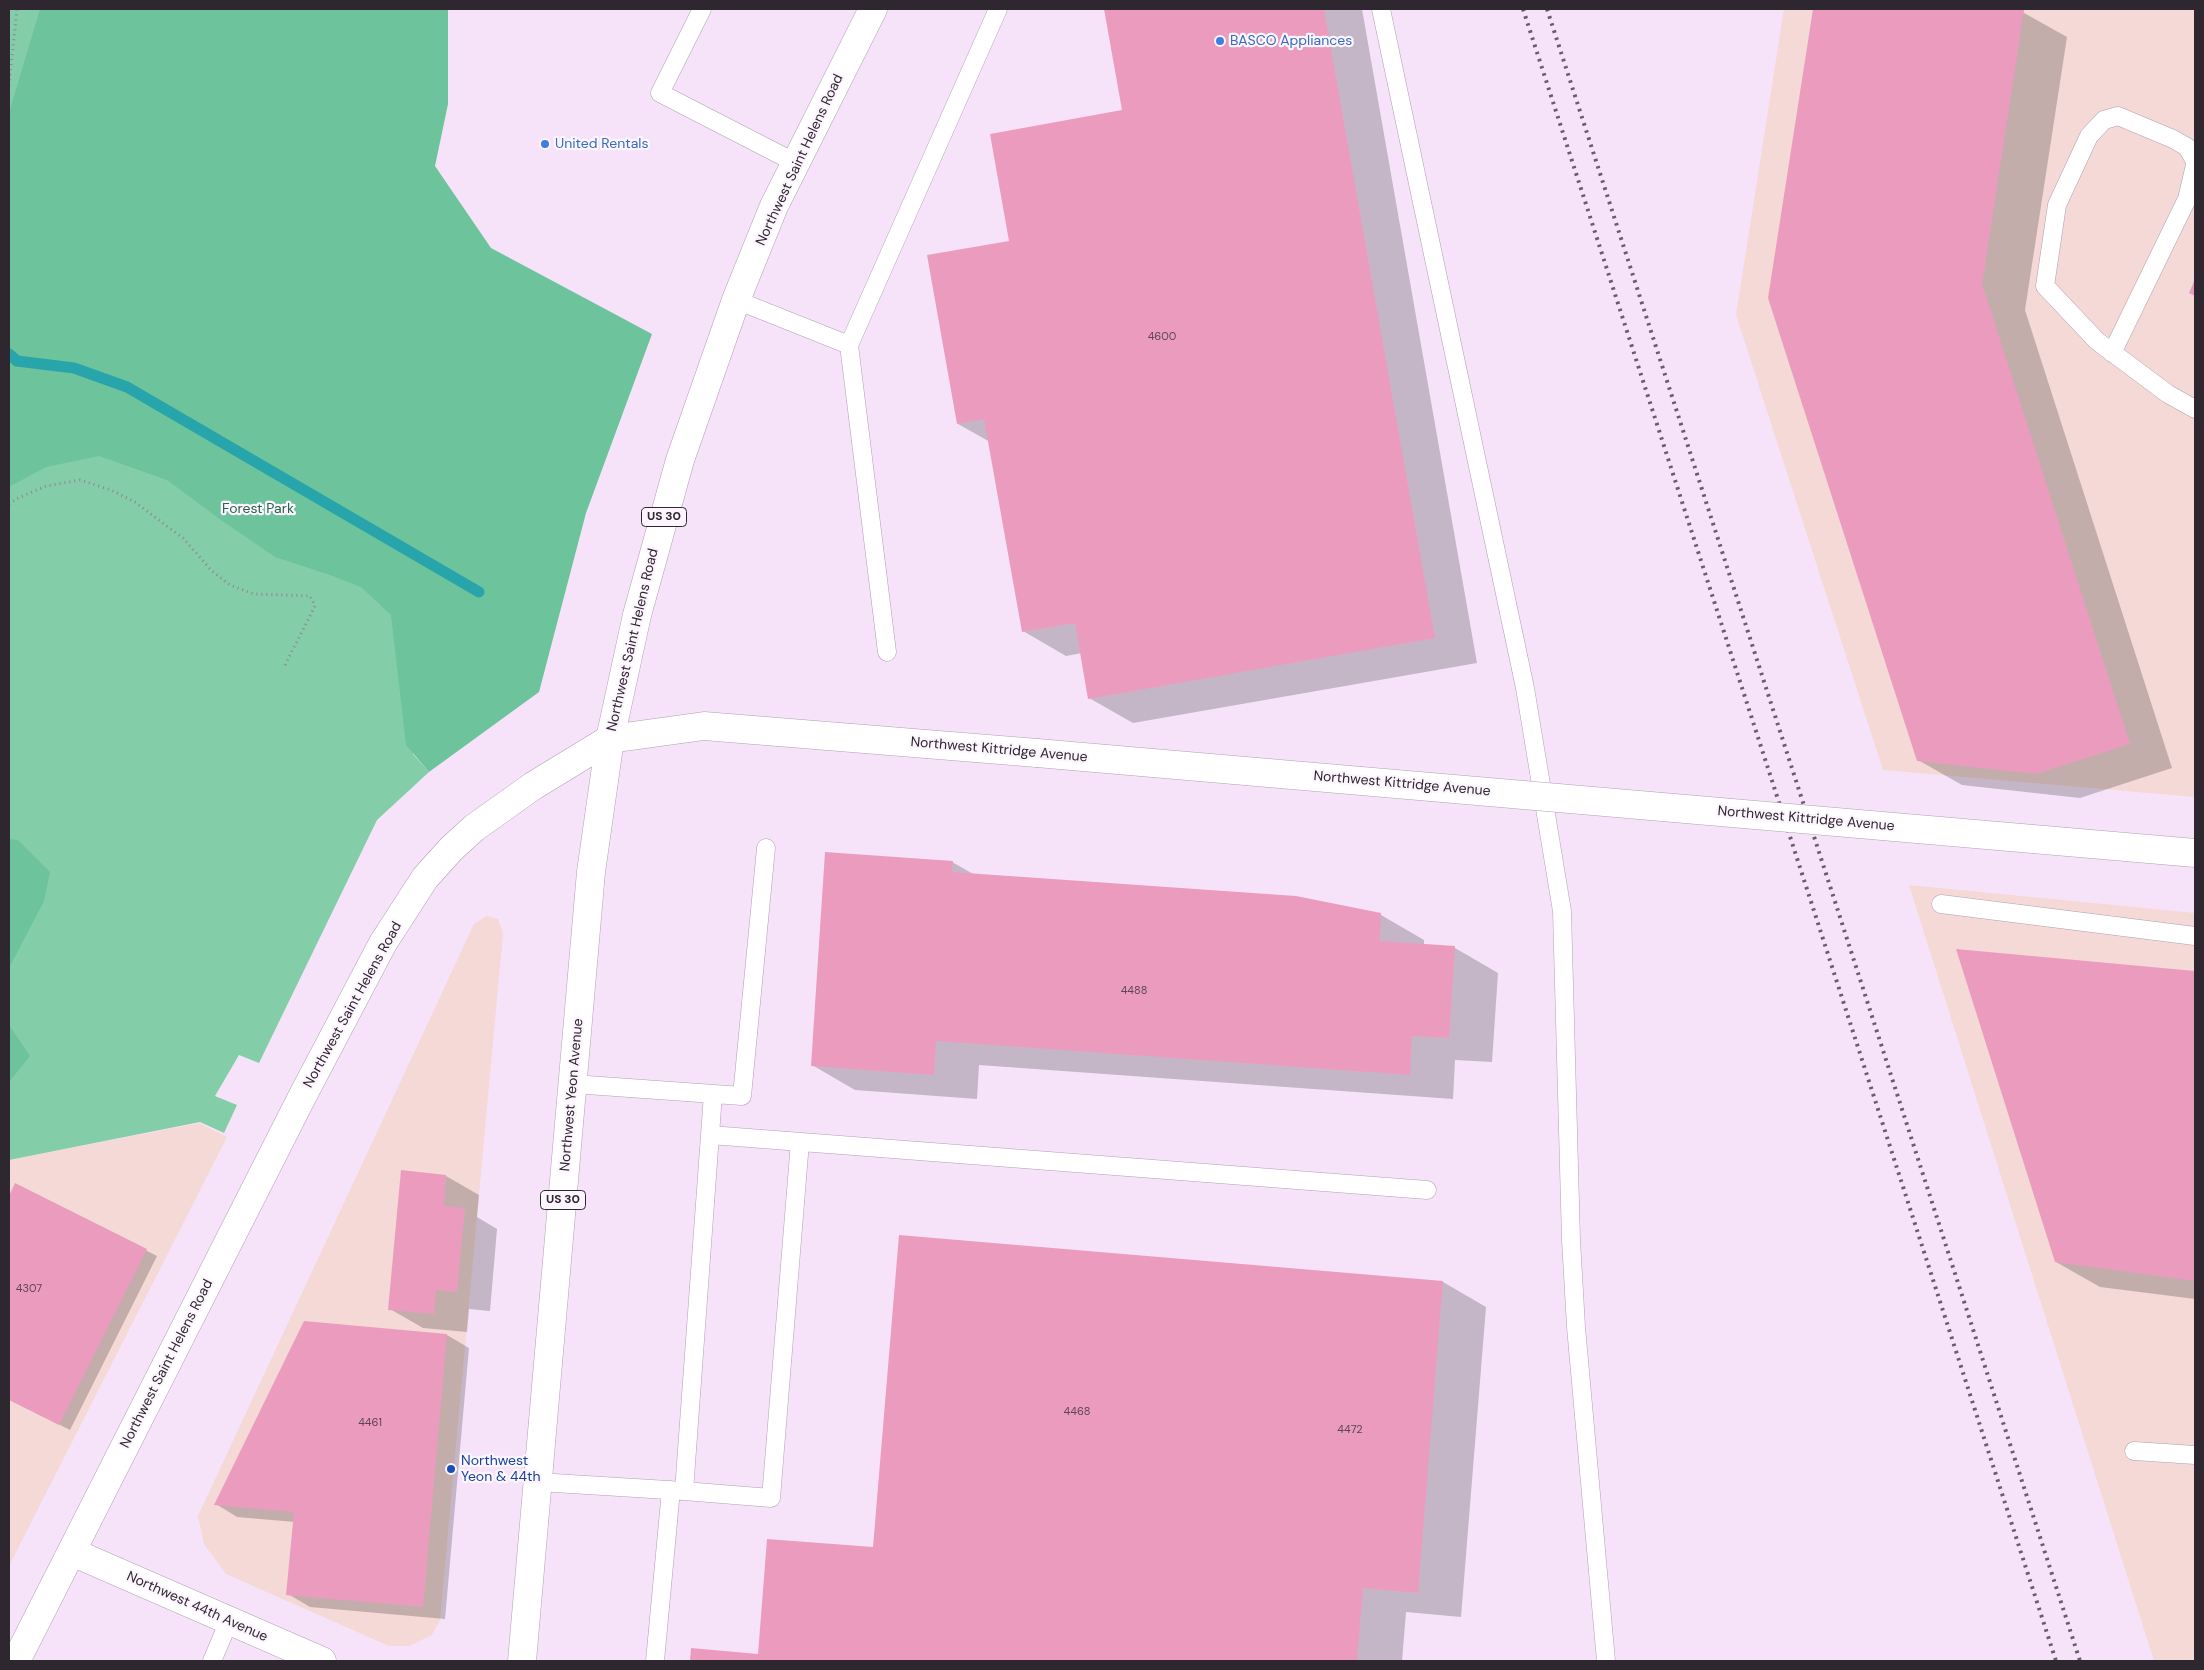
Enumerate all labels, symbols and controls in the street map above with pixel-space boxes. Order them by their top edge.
place label: BASCO Appliances [1230,33,1352,49]
marker: BASCO Appliances [1214,35,1226,47]
street label: Northwest Saint Helens Road [753,72,847,248]
place label: United Rentals [555,136,648,152]
marker: United Rentals [539,138,551,150]
house number: 4600 [1148,330,1176,344]
park label: Forest Park [222,501,294,517]
road number: US 30 [642,508,686,526]
street label: Northwest Saint Helens Road [604,547,662,733]
street label: Northwest Kittridge Avenue [910,734,1088,766]
street label: Northwest Kittridge Avenue [1313,768,1491,800]
street label: Northwest Kittridge Avenue [1717,803,1895,835]
street label: Northwest Saint Helens Road [300,919,406,1091]
house number: 4488 [1121,984,1147,998]
street label: Northwest Yeon Avenue [557,1018,587,1172]
road number: US 30 [540,1190,586,1210]
street label: Northwest Saint Helens Road [117,1277,217,1451]
house number: 4307 [16,1282,42,1296]
house number: 4468 [1064,1405,1090,1419]
house number: 4461 [358,1416,382,1430]
house number: 4472 [1337,1423,1363,1437]
place label: Northwest Yeon & 44th [461,1453,540,1485]
marker: Northwest Yeon & 44th [445,1463,457,1475]
street label: Northwest 44th Avenue [124,1568,270,1646]

